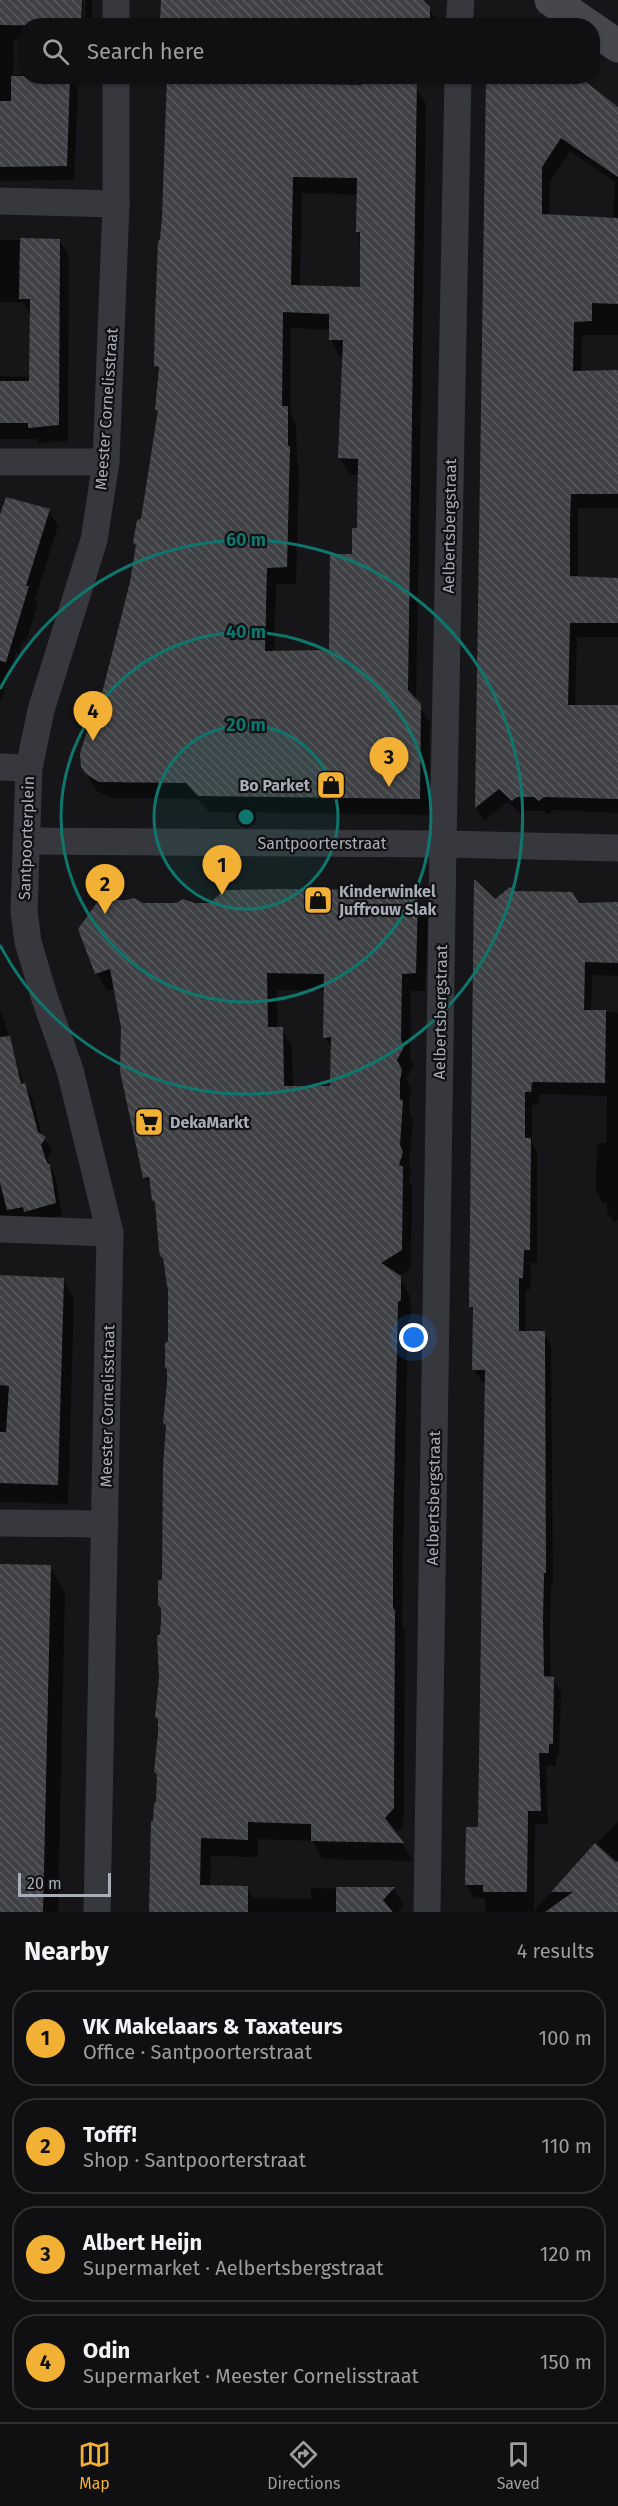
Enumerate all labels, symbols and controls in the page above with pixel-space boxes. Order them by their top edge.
search box [18,18,600,84]
icon: search [39,35,72,68]
text: Search here [87,38,205,65]
street label: Meester Cornelisstraat [91,327,122,491]
street label: Aelbertsbergstraat [439,458,460,593]
text: 60 m [226,529,266,551]
text: 40 m [226,621,266,643]
pin: 4 [74,692,112,741]
text: 20 m [226,714,266,736]
pin: 3 [370,738,408,787]
shop icon: Bo Parket [315,769,347,801]
street label: Santpoorterplein [15,776,38,900]
place label: Bo Parket [239,776,311,795]
centre of rings [236,807,256,827]
street label: Santpoorterstraat [257,834,387,853]
pin: 1 [202,846,242,895]
pin: 2 [86,864,124,914]
place label: Kinderwinkel Juffrouw Slak [338,882,436,919]
shop icon: Kinderwinkel Juffrouw Slak [302,884,334,916]
street label: Aelbertsbergstraat [430,944,451,1079]
supermarket icon: DekaMarkt [133,1106,165,1138]
place label: DekaMarkt [170,1113,250,1132]
your location [399,1323,428,1352]
street label: Meester Cornelisstraat [97,1324,118,1488]
street label: Aelbertsbergstraat [423,1430,444,1565]
scale bar [18,1870,111,1898]
text: 20 m [27,1874,62,1893]
text: Nearby [24,1936,109,1967]
text: 4 results [517,1939,594,1963]
text: VK Makelaars & Taxateurs [83,2013,343,2040]
text: 1 [41,2026,50,2050]
text: 100 m [539,2026,592,2050]
text: Office · Santpoorterstraat [83,2040,312,2064]
text: Tofff! [83,2121,137,2148]
text: 2 [40,2134,51,2158]
text: 110 m [541,2134,592,2158]
text: Shop · Santpoorterstraat [83,2148,306,2172]
text: Albert Heijn [83,2229,202,2256]
text: 3 [40,2242,51,2266]
text: 120 m [540,2242,592,2266]
text: Supermarket · Aelbertsbergstraat [83,2256,384,2280]
text: Odin [83,2337,130,2364]
text: 4 [40,2350,51,2374]
text: 150 m [540,2350,592,2374]
text: Supermarket · Meester Cornelisstraat [83,2364,419,2388]
tab: Map [78,2438,111,2493]
tab: Directions [267,2438,341,2493]
tab: Saved [497,2438,540,2493]

